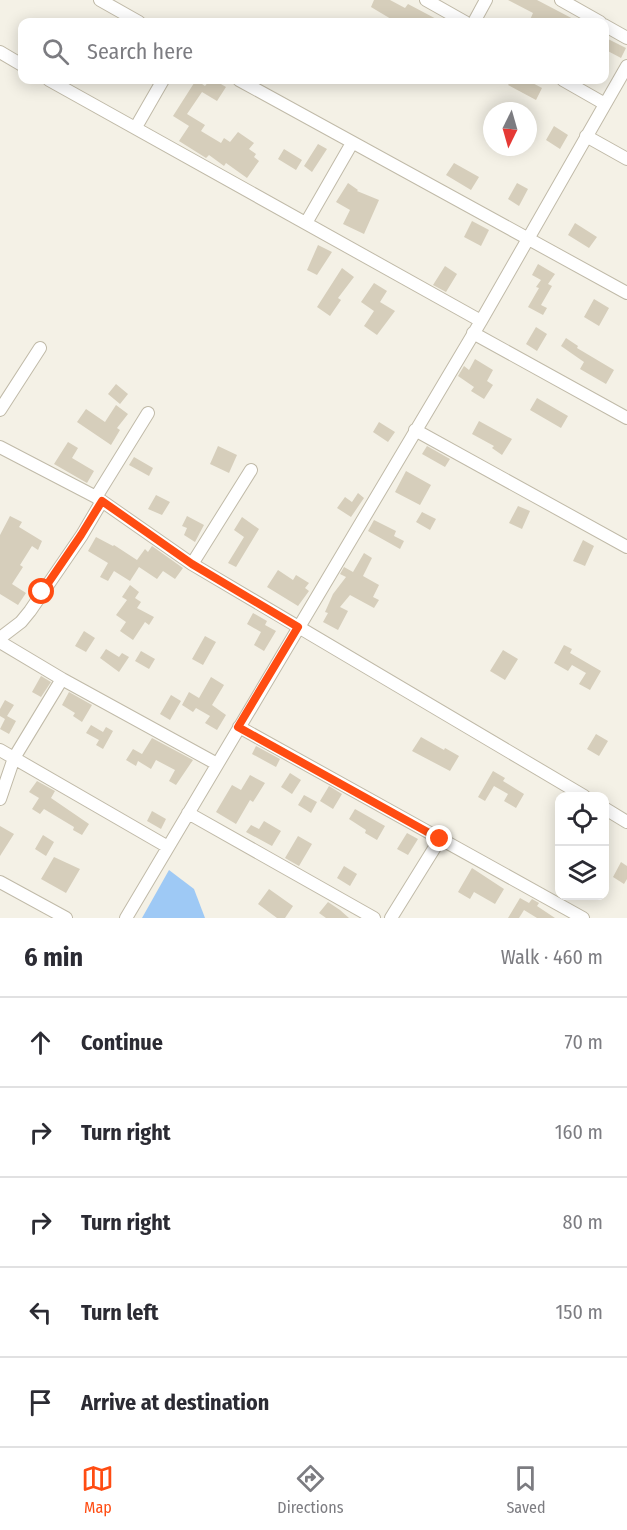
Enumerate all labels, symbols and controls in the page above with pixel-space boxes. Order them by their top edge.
search box [18,18,609,84]
icon: search [39,35,72,68]
text: Search here [87,38,193,65]
north arrow [483,102,537,156]
route start [28,578,54,604]
map controls [555,792,609,900]
button: locate [555,792,609,846]
route end [426,825,452,851]
button: layers [555,846,609,900]
text: 6 min [24,942,83,973]
text: Walk · 460 m [501,945,603,969]
icon: ahead [24,1026,57,1059]
text: Continue [81,1029,163,1056]
text: 70 m [565,1030,603,1054]
icon: right [24,1116,57,1149]
text: Turn right [81,1119,170,1146]
text: 160 m [555,1120,603,1144]
icon: right [24,1206,57,1239]
text: Turn right [81,1209,170,1236]
text: 80 m [563,1210,603,1234]
icon: left [24,1296,57,1329]
text: Turn left [81,1299,159,1326]
text: 150 m [556,1300,603,1324]
icon: arrive [24,1386,57,1419]
text: Arrive at destination [81,1389,269,1416]
tab: Map [81,1462,114,1517]
tab: Directions [277,1462,344,1517]
tab: Saved [506,1462,546,1517]

